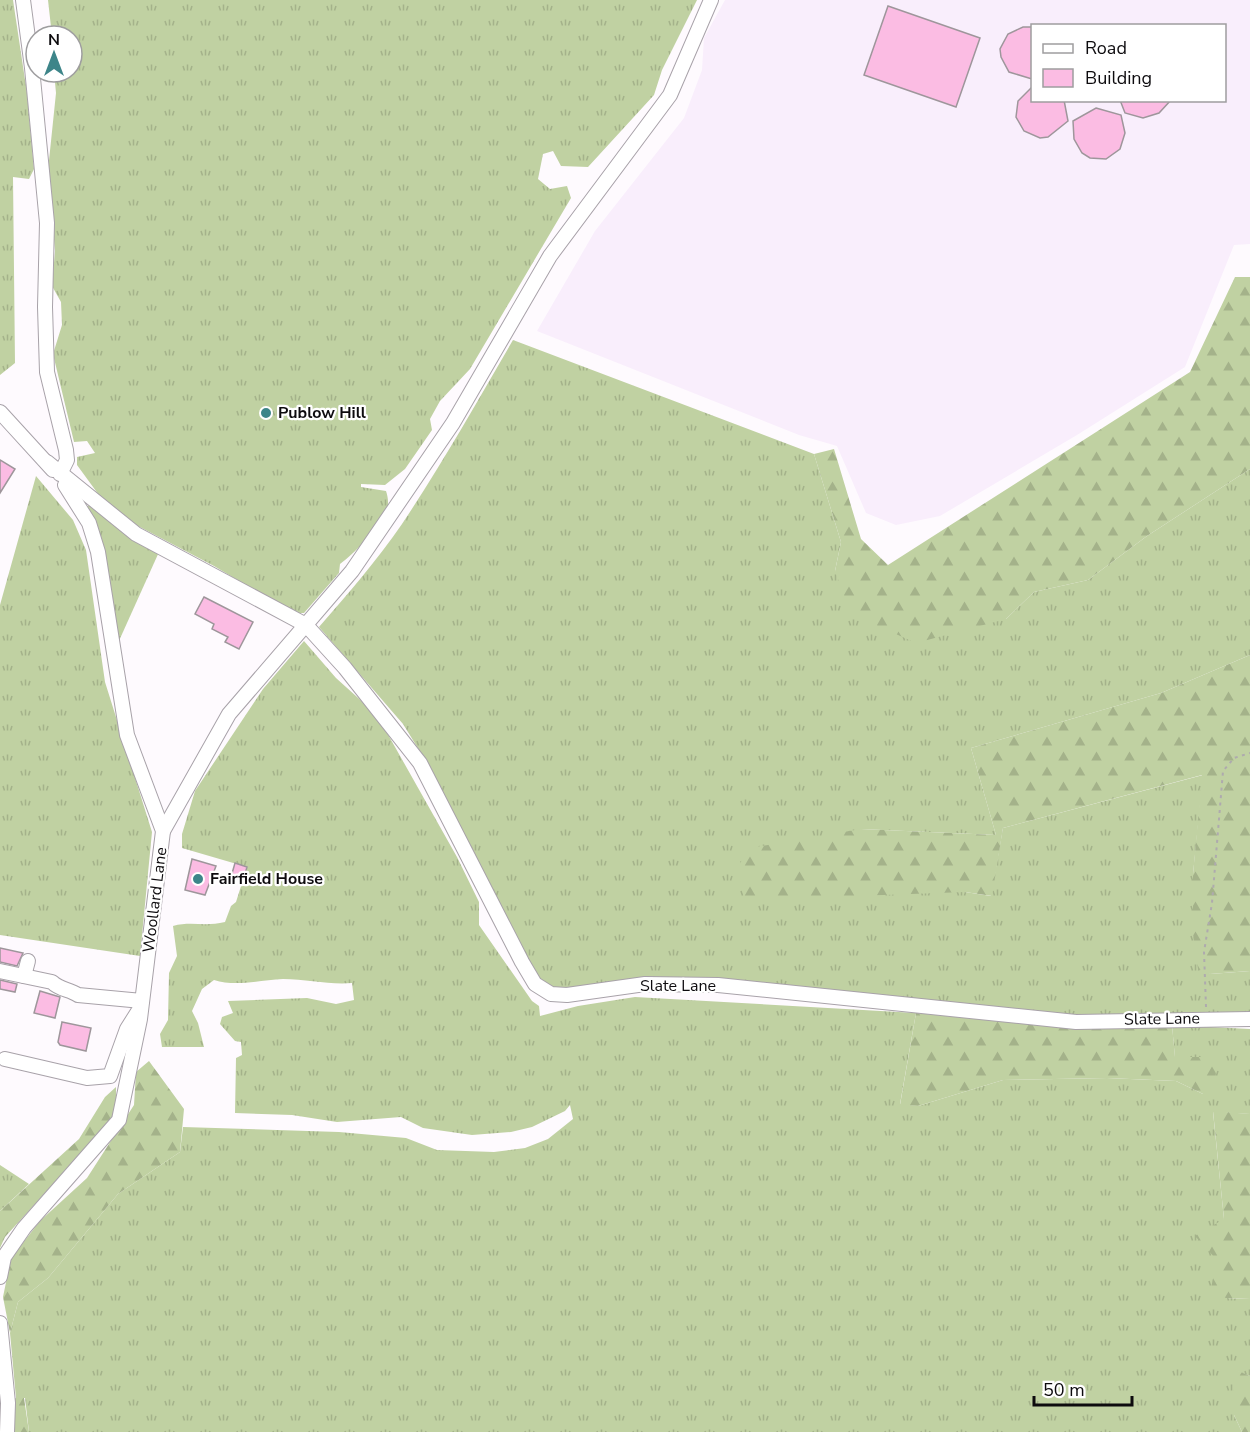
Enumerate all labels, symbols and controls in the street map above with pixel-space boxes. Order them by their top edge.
north arrow [24,24,84,84]
legend [1031,24,1226,102]
text: N [48,29,60,51]
text: Road [1085,36,1127,60]
text: Building [1085,66,1152,90]
place label: Publow Hill [278,402,366,424]
marker: Publow Hill [259,406,273,420]
street label: Woollard Lane [138,846,172,954]
place label: Fairfield House [210,868,323,890]
marker: Fairfield House [191,872,205,886]
street label: Slate Lane [640,975,716,997]
street label: Slate Lane [1124,1007,1200,1031]
scale bar [1034,1369,1132,1407]
text: 50 m [1043,1378,1085,1402]

